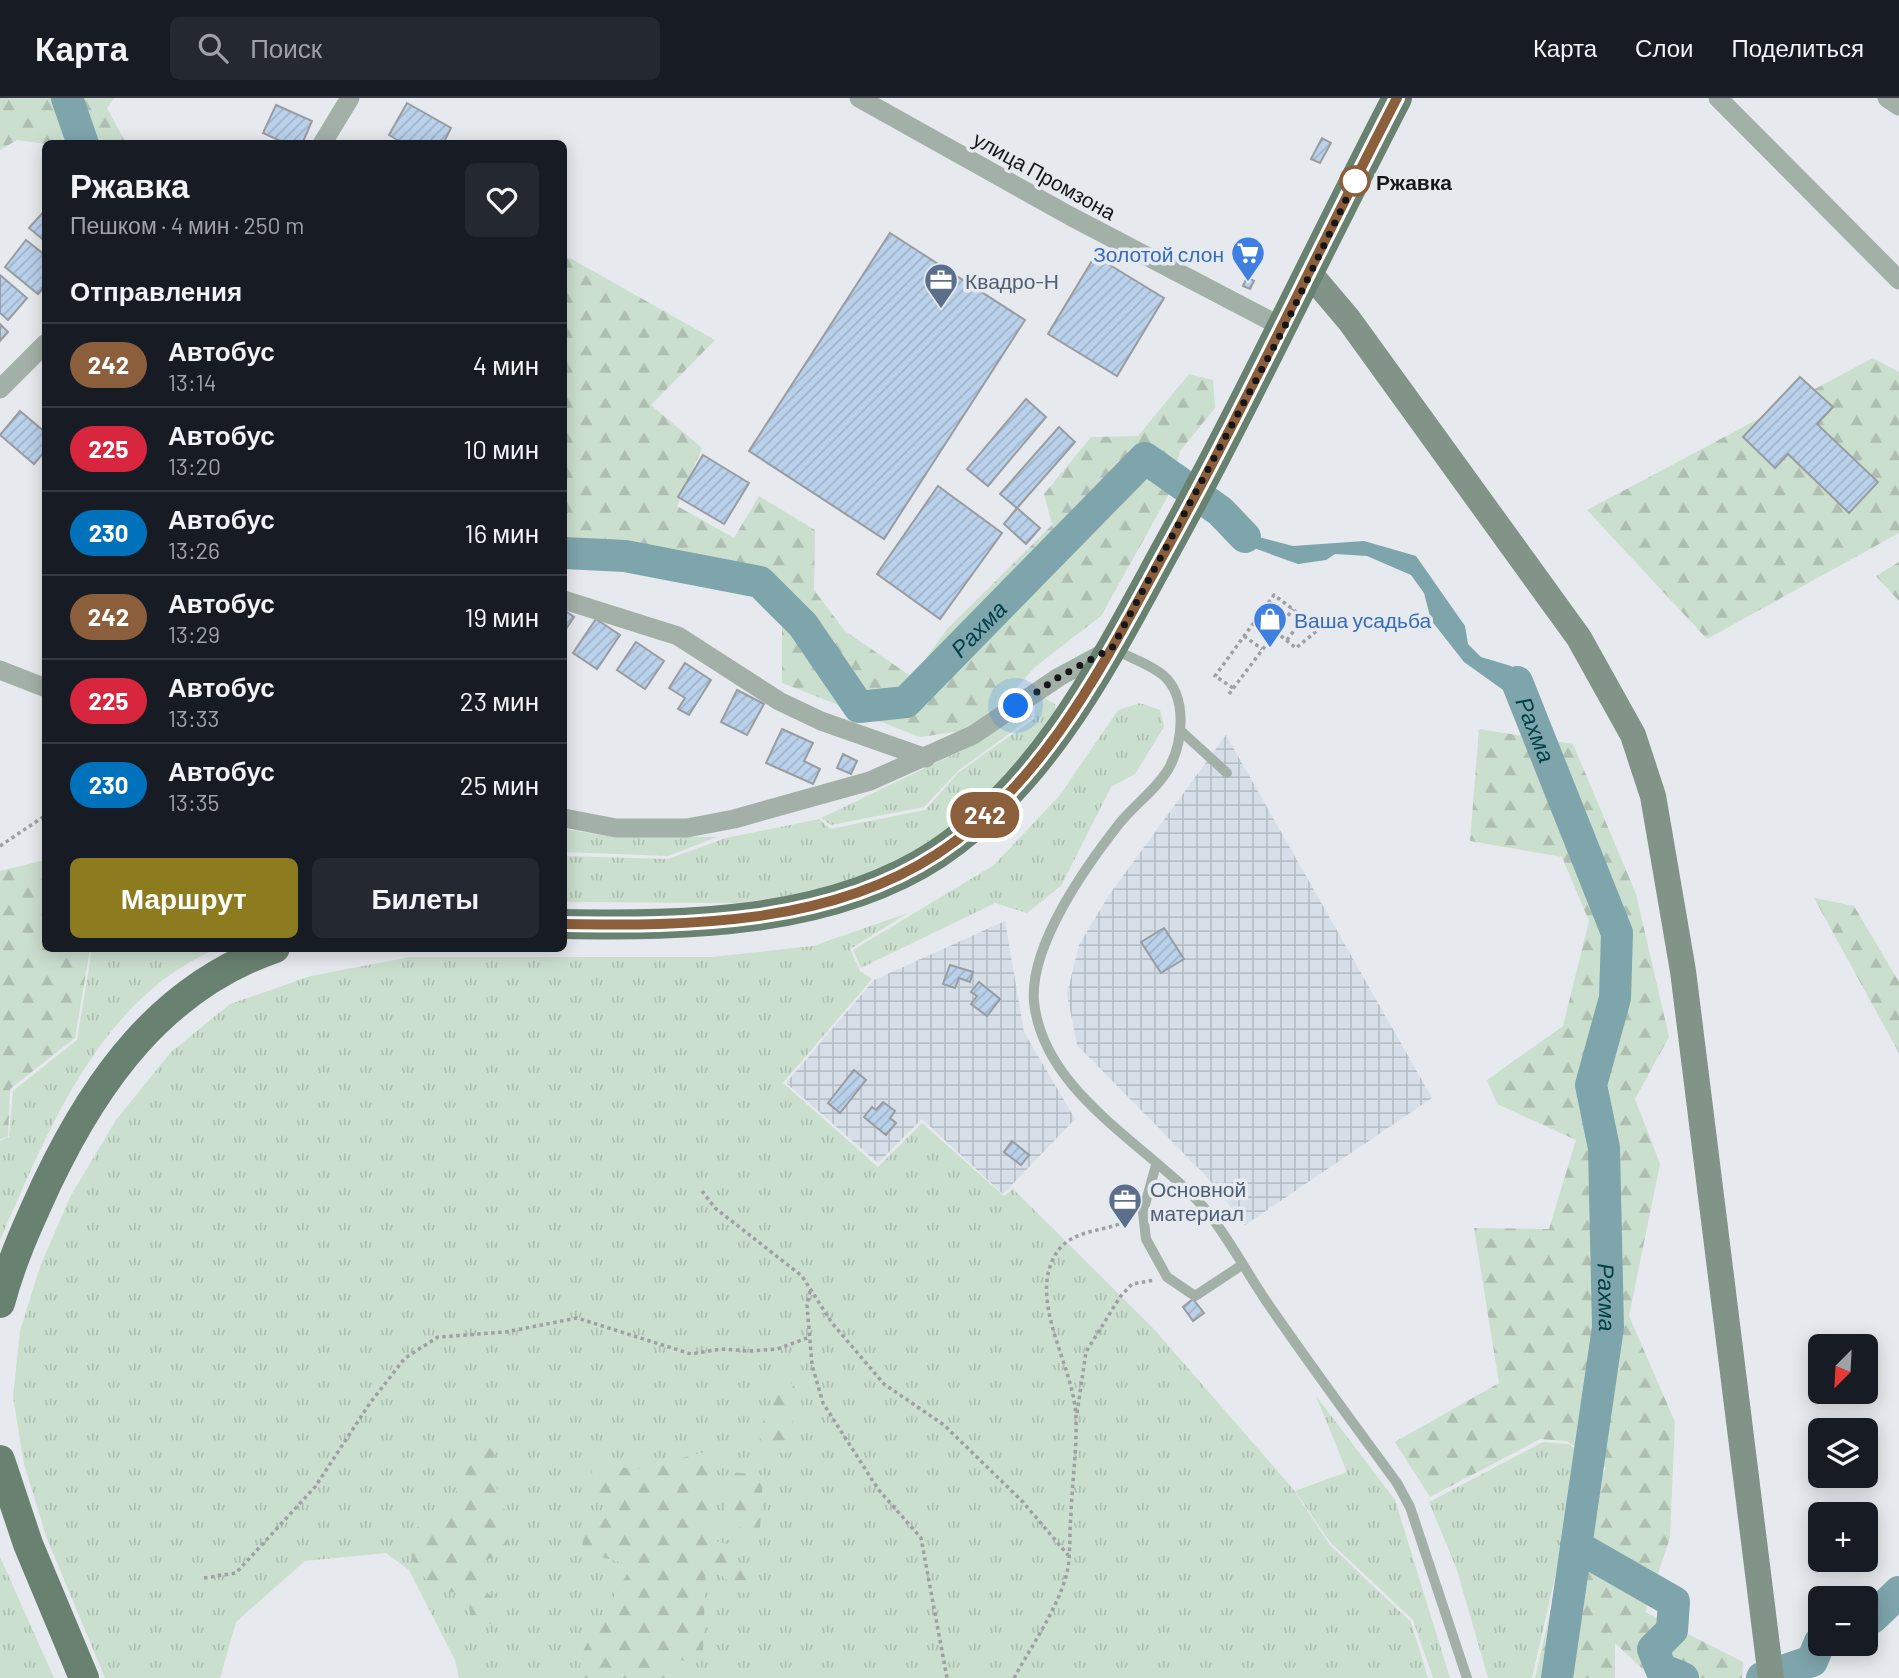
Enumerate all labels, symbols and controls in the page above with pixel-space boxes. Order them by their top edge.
search box [170,17,660,80]
text: Карта [35,28,128,68]
icon: search [194,29,232,67]
text: Поиск [250,32,322,63]
text: Карта [1533,33,1597,62]
text: Слои [1635,33,1693,62]
text: Поделиться [1731,33,1864,62]
street label: улица Промзона [969,126,1121,225]
button: heart [465,163,539,237]
text: Ржавка [70,165,189,205]
marker: Ржавка [1340,166,1370,196]
place label: Ржавка [1376,169,1452,194]
text: Пешком · 4 мин · 250 m [70,211,304,239]
supermarket icon: Золотой слон [1229,234,1267,283]
place label: Золотой слон [1093,241,1224,266]
office icon: Квадро-Н [922,261,960,310]
place label: Квадро-Н [965,268,1059,293]
text: Отправления [70,275,242,306]
text: Автобус [168,335,275,366]
text: 4 мин [473,349,539,380]
text: 242 [88,350,129,379]
text: 13:14 [168,368,216,396]
text: Автобус [168,419,275,450]
text: 10 мин [463,433,539,464]
text: 225 [89,434,128,463]
text: 13:20 [168,452,221,480]
text: Автобус [168,503,275,534]
text: 16 мин [465,517,539,548]
text: 230 [89,518,128,547]
text: 13:26 [168,536,220,564]
text: Автобус [168,587,275,618]
water label: Рахма [944,594,1012,663]
shop icon: Ваша усадьба [1251,600,1289,649]
text: 19 мин [464,601,539,632]
text: 242 [88,602,129,631]
place label: Ваша усадьба [1294,607,1432,632]
text: 13:29 [168,620,220,648]
text: Автобус [168,671,275,702]
text: 23 мин [460,685,539,716]
text: 225 [89,686,128,715]
your location [998,688,1033,723]
water label: Рахма [1510,693,1562,766]
text: 13:33 [168,704,219,732]
text: Автобус [168,755,275,786]
text: 25 мин [460,769,539,800]
text: 230 [89,770,128,799]
text: 13:35 [168,788,219,816]
line badge: 242 [945,792,1025,838]
text: 242 [964,800,1006,829]
button: Маршрут [70,858,298,938]
button: Билеты [312,858,539,938]
place label: Основной материал [1150,1176,1246,1225]
office icon: Основной материал [1106,1181,1144,1230]
water label: Рахма [1593,1263,1622,1332]
north arrow [1808,1334,1878,1404]
map controls [1808,1334,1878,1656]
button: layers [1808,1418,1878,1488]
button: + [1808,1502,1878,1572]
button: − [1808,1586,1878,1656]

